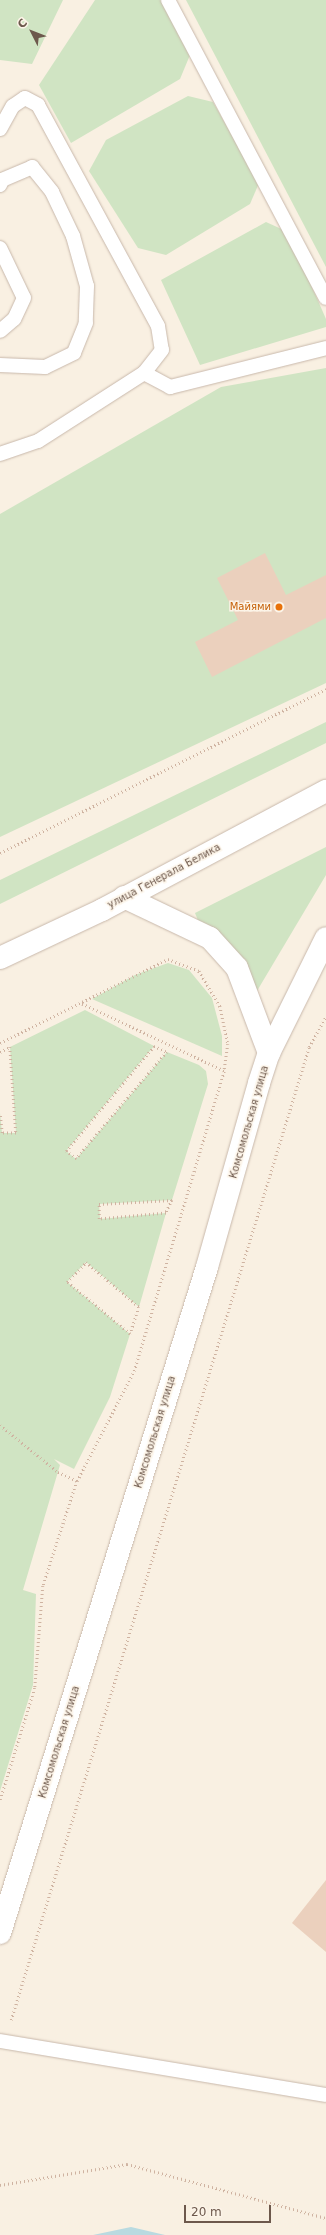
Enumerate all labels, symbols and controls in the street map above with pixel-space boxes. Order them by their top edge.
north arrow [12,12,52,52]
text: С [15,16,30,31]
place label: Майями [230,601,271,613]
marker: Майями [274,602,284,612]
street label: улица Генерала Белика [106,841,222,911]
street label: Комсомольская улица [227,1064,271,1180]
street label: Комсомольская улица [132,1374,178,1490]
street label: Комсомольская улица [36,1684,82,1800]
scale bar [186,2197,273,2223]
text: 20 m [191,2205,222,2219]

